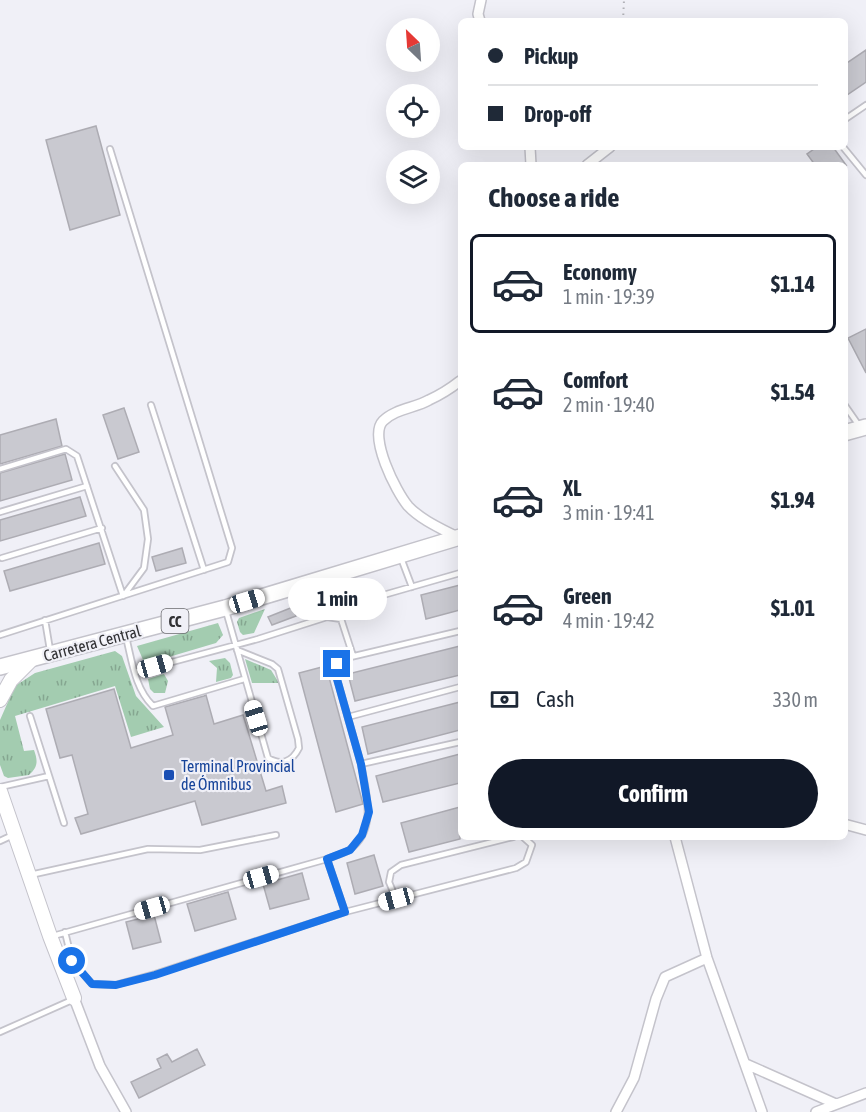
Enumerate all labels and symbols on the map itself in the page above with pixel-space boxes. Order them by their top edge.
north arrow [386,18,440,72]
callout: 1 min [288,577,386,619]
car [227,587,267,615]
road number: CC [162,609,188,633]
street label: Carretera Central [41,621,143,665]
route end [323,650,350,677]
car [135,652,175,680]
car [242,698,270,738]
place label: Terminal Provincial de Ómnibus [181,757,296,793]
marker: Terminal Provincial de Ómnibus [162,768,176,782]
car [241,863,281,891]
car [376,886,416,912]
car [132,894,172,922]
route start [58,947,85,974]

